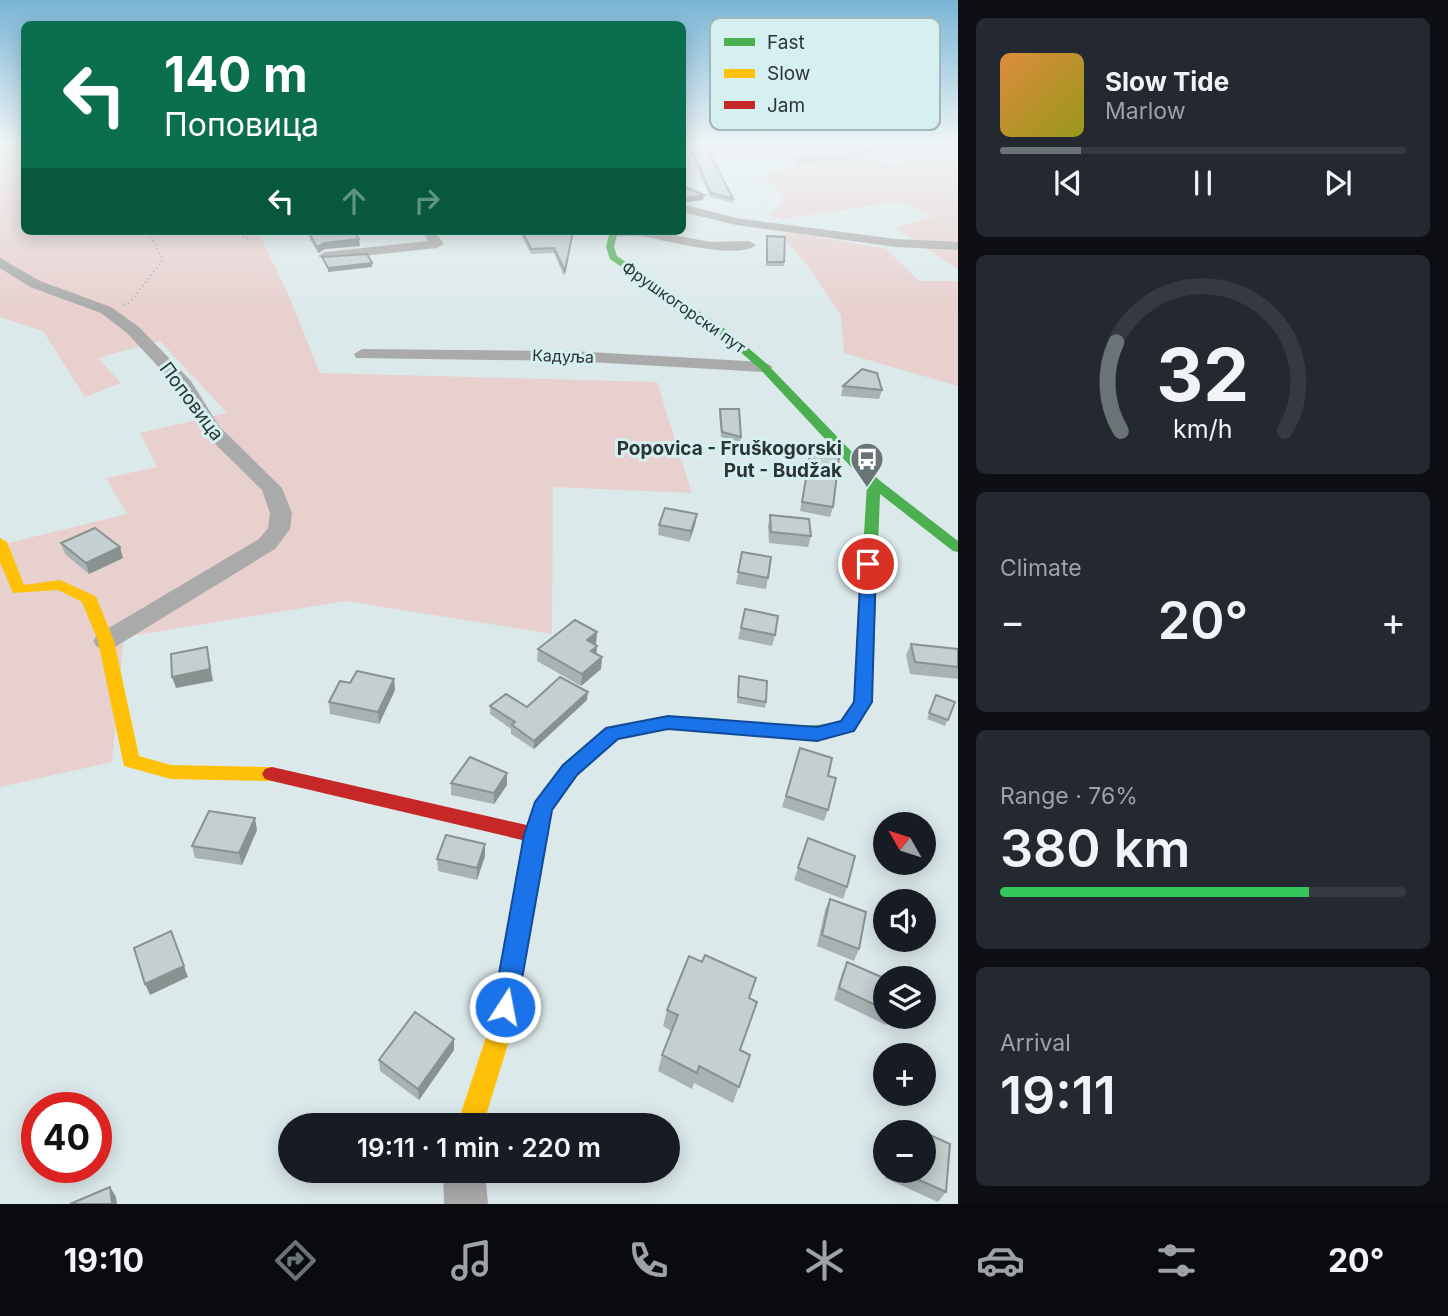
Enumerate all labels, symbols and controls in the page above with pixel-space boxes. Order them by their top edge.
legend [710,18,940,130]
text: Fast [767,31,805,54]
text: 140 m [164,45,308,104]
icon: left [49,49,140,140]
text: Slow [767,62,810,85]
text: Slow Tide [1105,66,1229,97]
text: Jam [767,94,805,117]
text: Marlow [1105,97,1185,125]
text: Поповица [164,105,319,144]
icon: previous [1049,164,1087,202]
icon: pause [1184,164,1222,202]
icon: next [1319,164,1357,202]
icon: left [262,182,300,220]
icon: ahead [335,182,373,220]
icon: right [408,182,446,220]
street label: Фрушкогорски пут [618,257,750,358]
text: 32 [1157,330,1249,419]
street label: Кадуља [532,345,594,367]
street label: Поповица [155,358,228,445]
text: km/h [1173,414,1233,444]
place label: Popovica - Fruškogorski Put - Budžak [617,437,842,482]
bus stop icon: Popovica - Fruškogorski Put - Budžak [848,440,886,489]
pin [838,534,898,594]
icon: arrive [849,545,887,583]
text: Climate [1000,554,1082,582]
text: 20° [1158,589,1248,652]
text: − [1000,598,1025,644]
text: + [1381,598,1406,644]
text: Range · 76% [1000,782,1138,810]
north arrow [873,812,936,875]
map controls [873,812,936,1183]
text: 380 km [1000,817,1190,880]
button: sound [873,889,936,952]
button: layers [873,966,936,1029]
position arrow [468,970,542,1044]
text: Arrival [1000,1029,1071,1057]
button: + [873,1043,936,1106]
text: 19:11 [1000,1064,1116,1127]
speed limit sign: 40 [21,1092,112,1183]
button: − [873,1120,936,1183]
text: 19:11 · 1 min · 220 m [357,1132,601,1163]
icon: directions [271,1236,320,1285]
icon: music [447,1236,496,1285]
icon: phone [624,1236,673,1285]
icon: climate [800,1236,849,1285]
icon: car [976,1236,1025,1285]
icon: filters [1152,1236,1201,1285]
text: 19:10 [64,1241,144,1280]
text: 20° [1328,1241,1384,1280]

